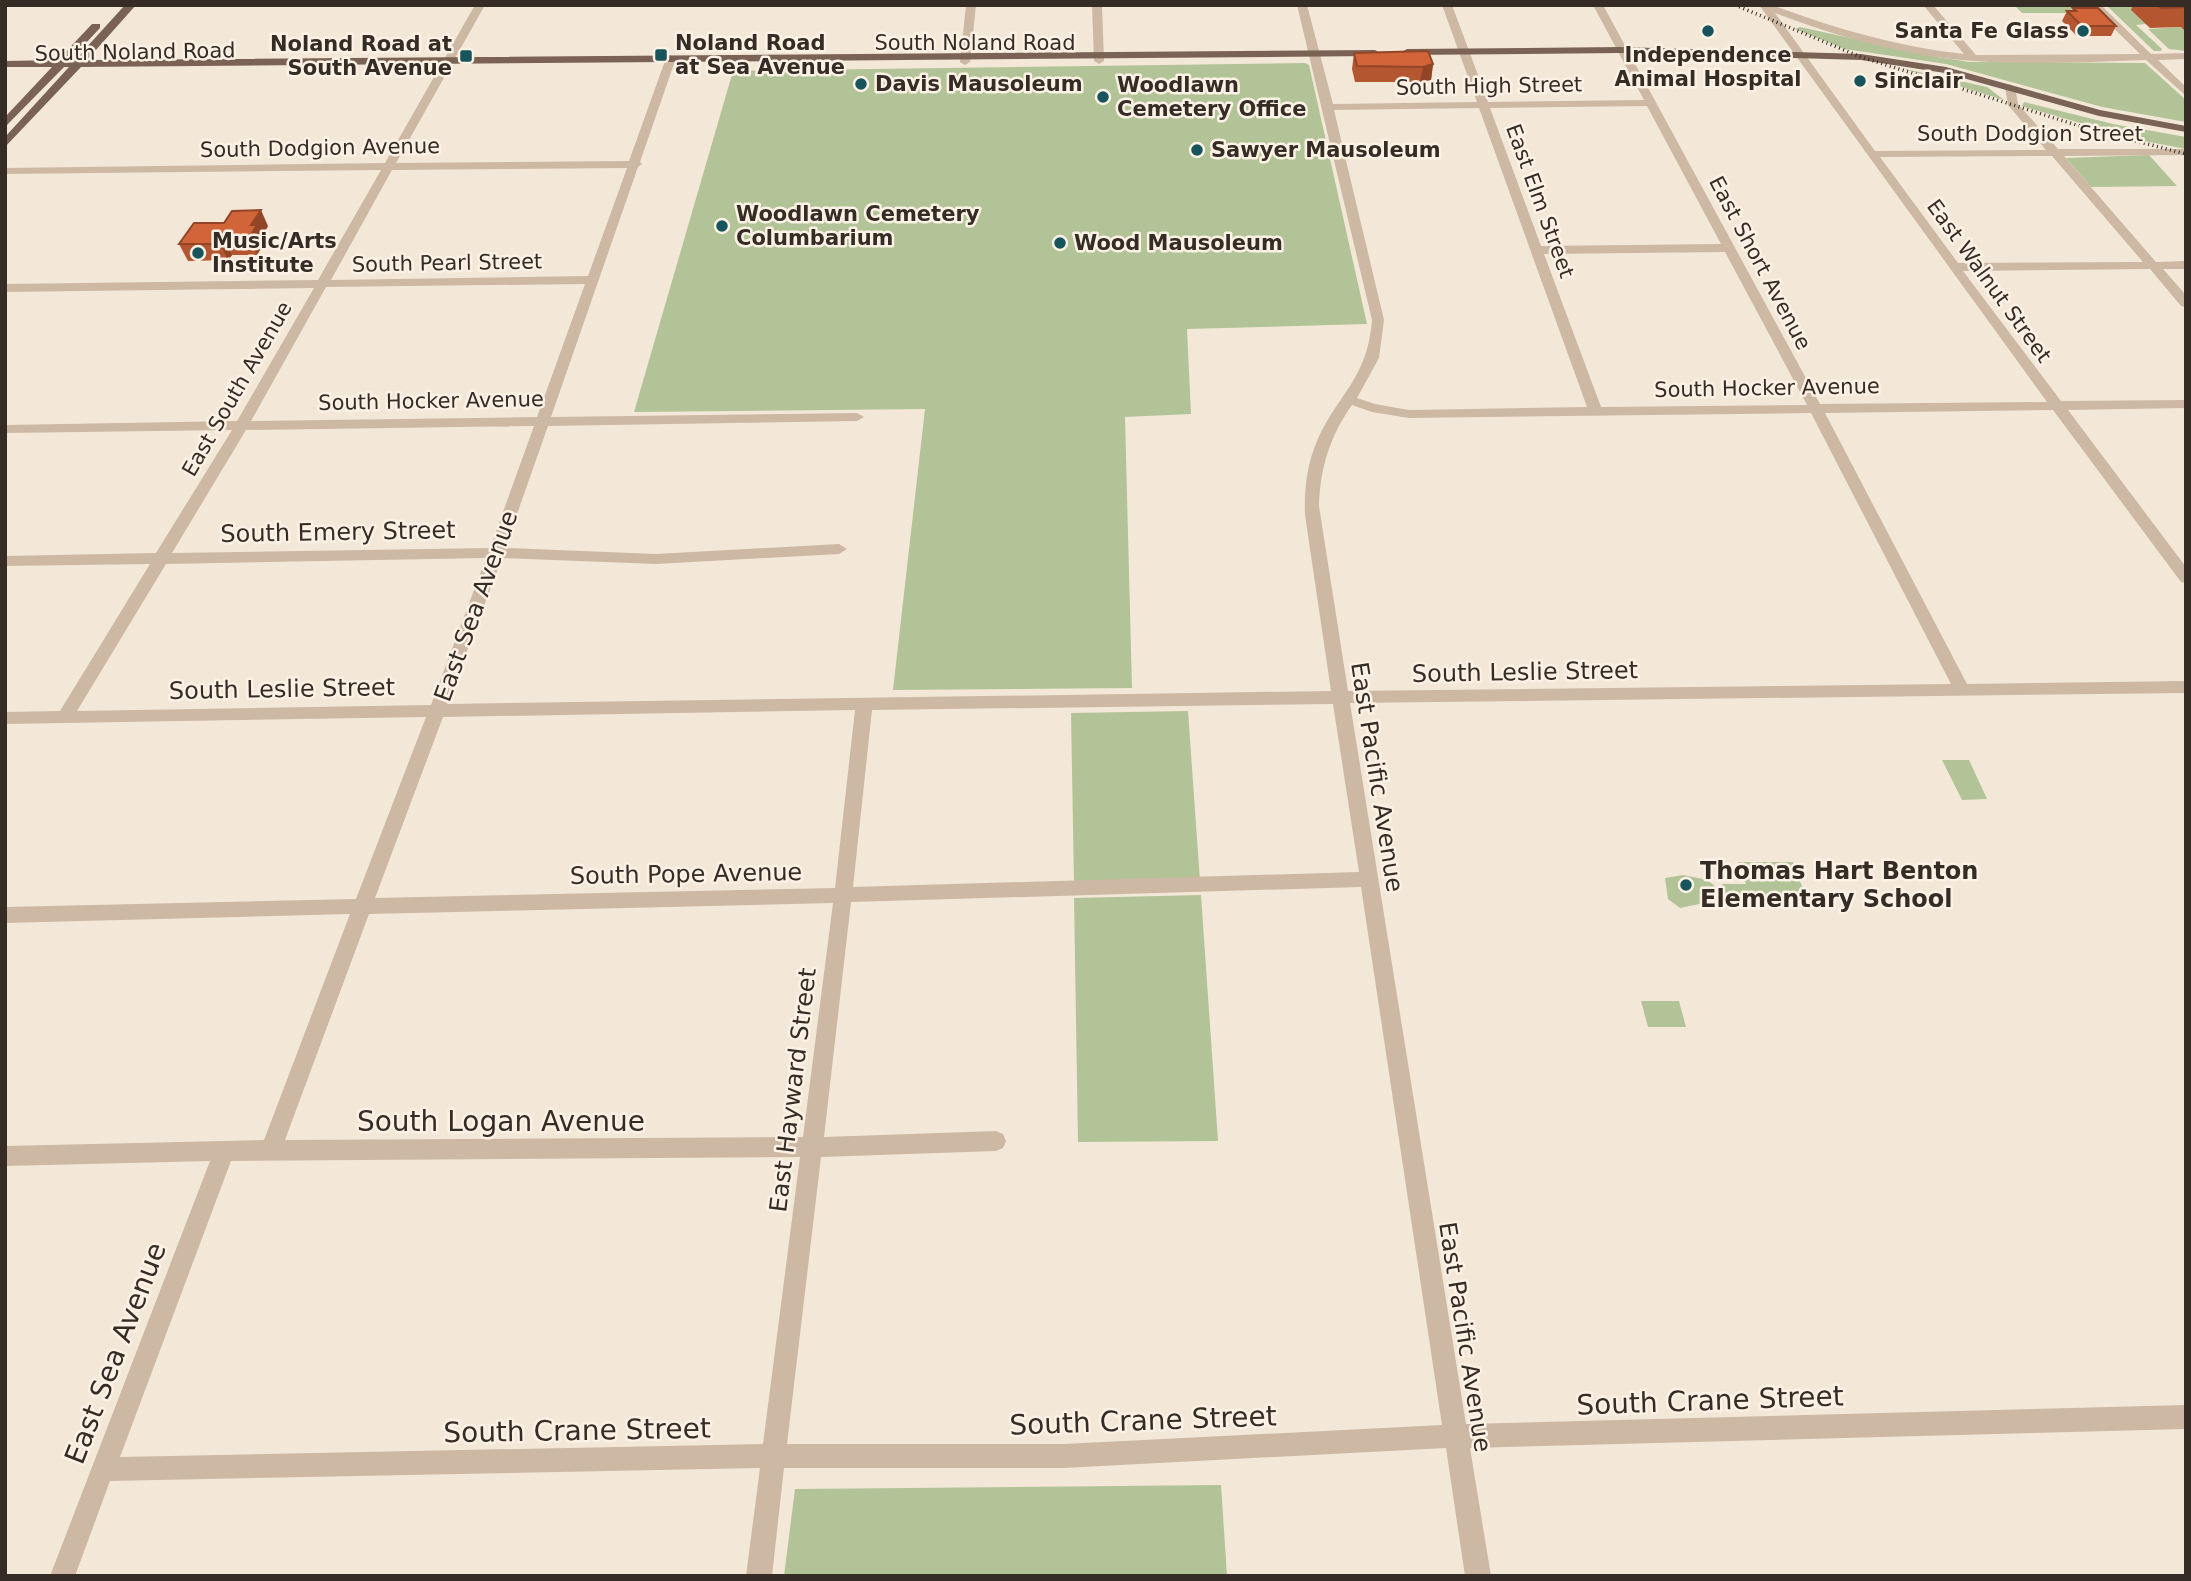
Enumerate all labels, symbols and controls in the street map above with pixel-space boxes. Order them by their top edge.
place label: Santa Fe Glass [1895,19,2069,43]
marker: Independence Animal Hospital [1700,23,1716,39]
marker: Santa Fe Glass [2075,23,2091,39]
place label: Noland Road at Sea Avenue [675,31,845,79]
street label: South Noland Road [875,31,1075,55]
place label: Noland Road at South Avenue [270,32,452,80]
street label: South Noland Road [34,38,236,66]
place label: Independence Animal Hospital [1614,43,1802,91]
marker: Noland Road at Sea Avenue [653,47,669,63]
marker: Noland Road at South Avenue [458,48,474,64]
place label: Sinclair [1874,69,1963,93]
place label: Davis Mausoleum [875,72,1083,96]
street label: South High Street [1396,72,1582,100]
place label: Woodlawn Cemetery Office [1117,73,1306,121]
marker: Sinclair [1852,73,1868,89]
marker: Davis Mausoleum [853,76,869,92]
marker: Woodlawn Cemetery Office [1095,89,1111,105]
street label: East Elm Street [1501,121,1579,281]
street label: South Dodgion Street [1917,122,2143,146]
street label: South Dodgion Avenue [200,134,440,162]
place label: Sawyer Mausoleum [1211,138,1441,162]
marker: Sawyer Mausoleum [1189,142,1205,158]
street label: East Short Avenue [1704,172,1816,354]
street label: East Walnut Street [1922,195,2056,367]
place label: Woodlawn Cemetery Columbarium [736,202,980,250]
marker: Woodlawn Cemetery Columbarium [714,218,730,234]
place label: Music/Arts Institute [212,229,337,277]
place label: Wood Mausoleum [1074,231,1283,255]
marker: Wood Mausoleum [1052,235,1068,251]
marker: Music/Arts Institute [190,245,206,261]
street label: South Pearl Street [352,249,542,277]
street label: East South Avenue [177,297,297,481]
street label: South Hocker Avenue [1654,374,1880,402]
street label: South Hocker Avenue [318,387,544,415]
street label: East Sea Avenue [428,507,524,705]
street label: South Emery Street [220,516,456,548]
street label: South Leslie Street [1412,656,1638,688]
street label: East Pacific Avenue [1345,660,1409,894]
street label: South Leslie Street [169,673,395,705]
place label: Thomas Hart Benton Elementary School [1700,857,1978,913]
street label: South Pope Avenue [570,858,802,890]
marker: Thomas Hart Benton Elementary School [1678,877,1694,893]
street label: East Hayward Street [764,966,822,1214]
street label: South Logan Avenue [357,1105,645,1138]
street label: East Pacific Avenue [1433,1220,1497,1454]
street label: East Sea Avenue [58,1238,173,1469]
street label: South Crane Street [1576,1379,1844,1422]
street label: South Crane Street [1009,1399,1277,1442]
street label: South Crane Street [443,1412,711,1449]

